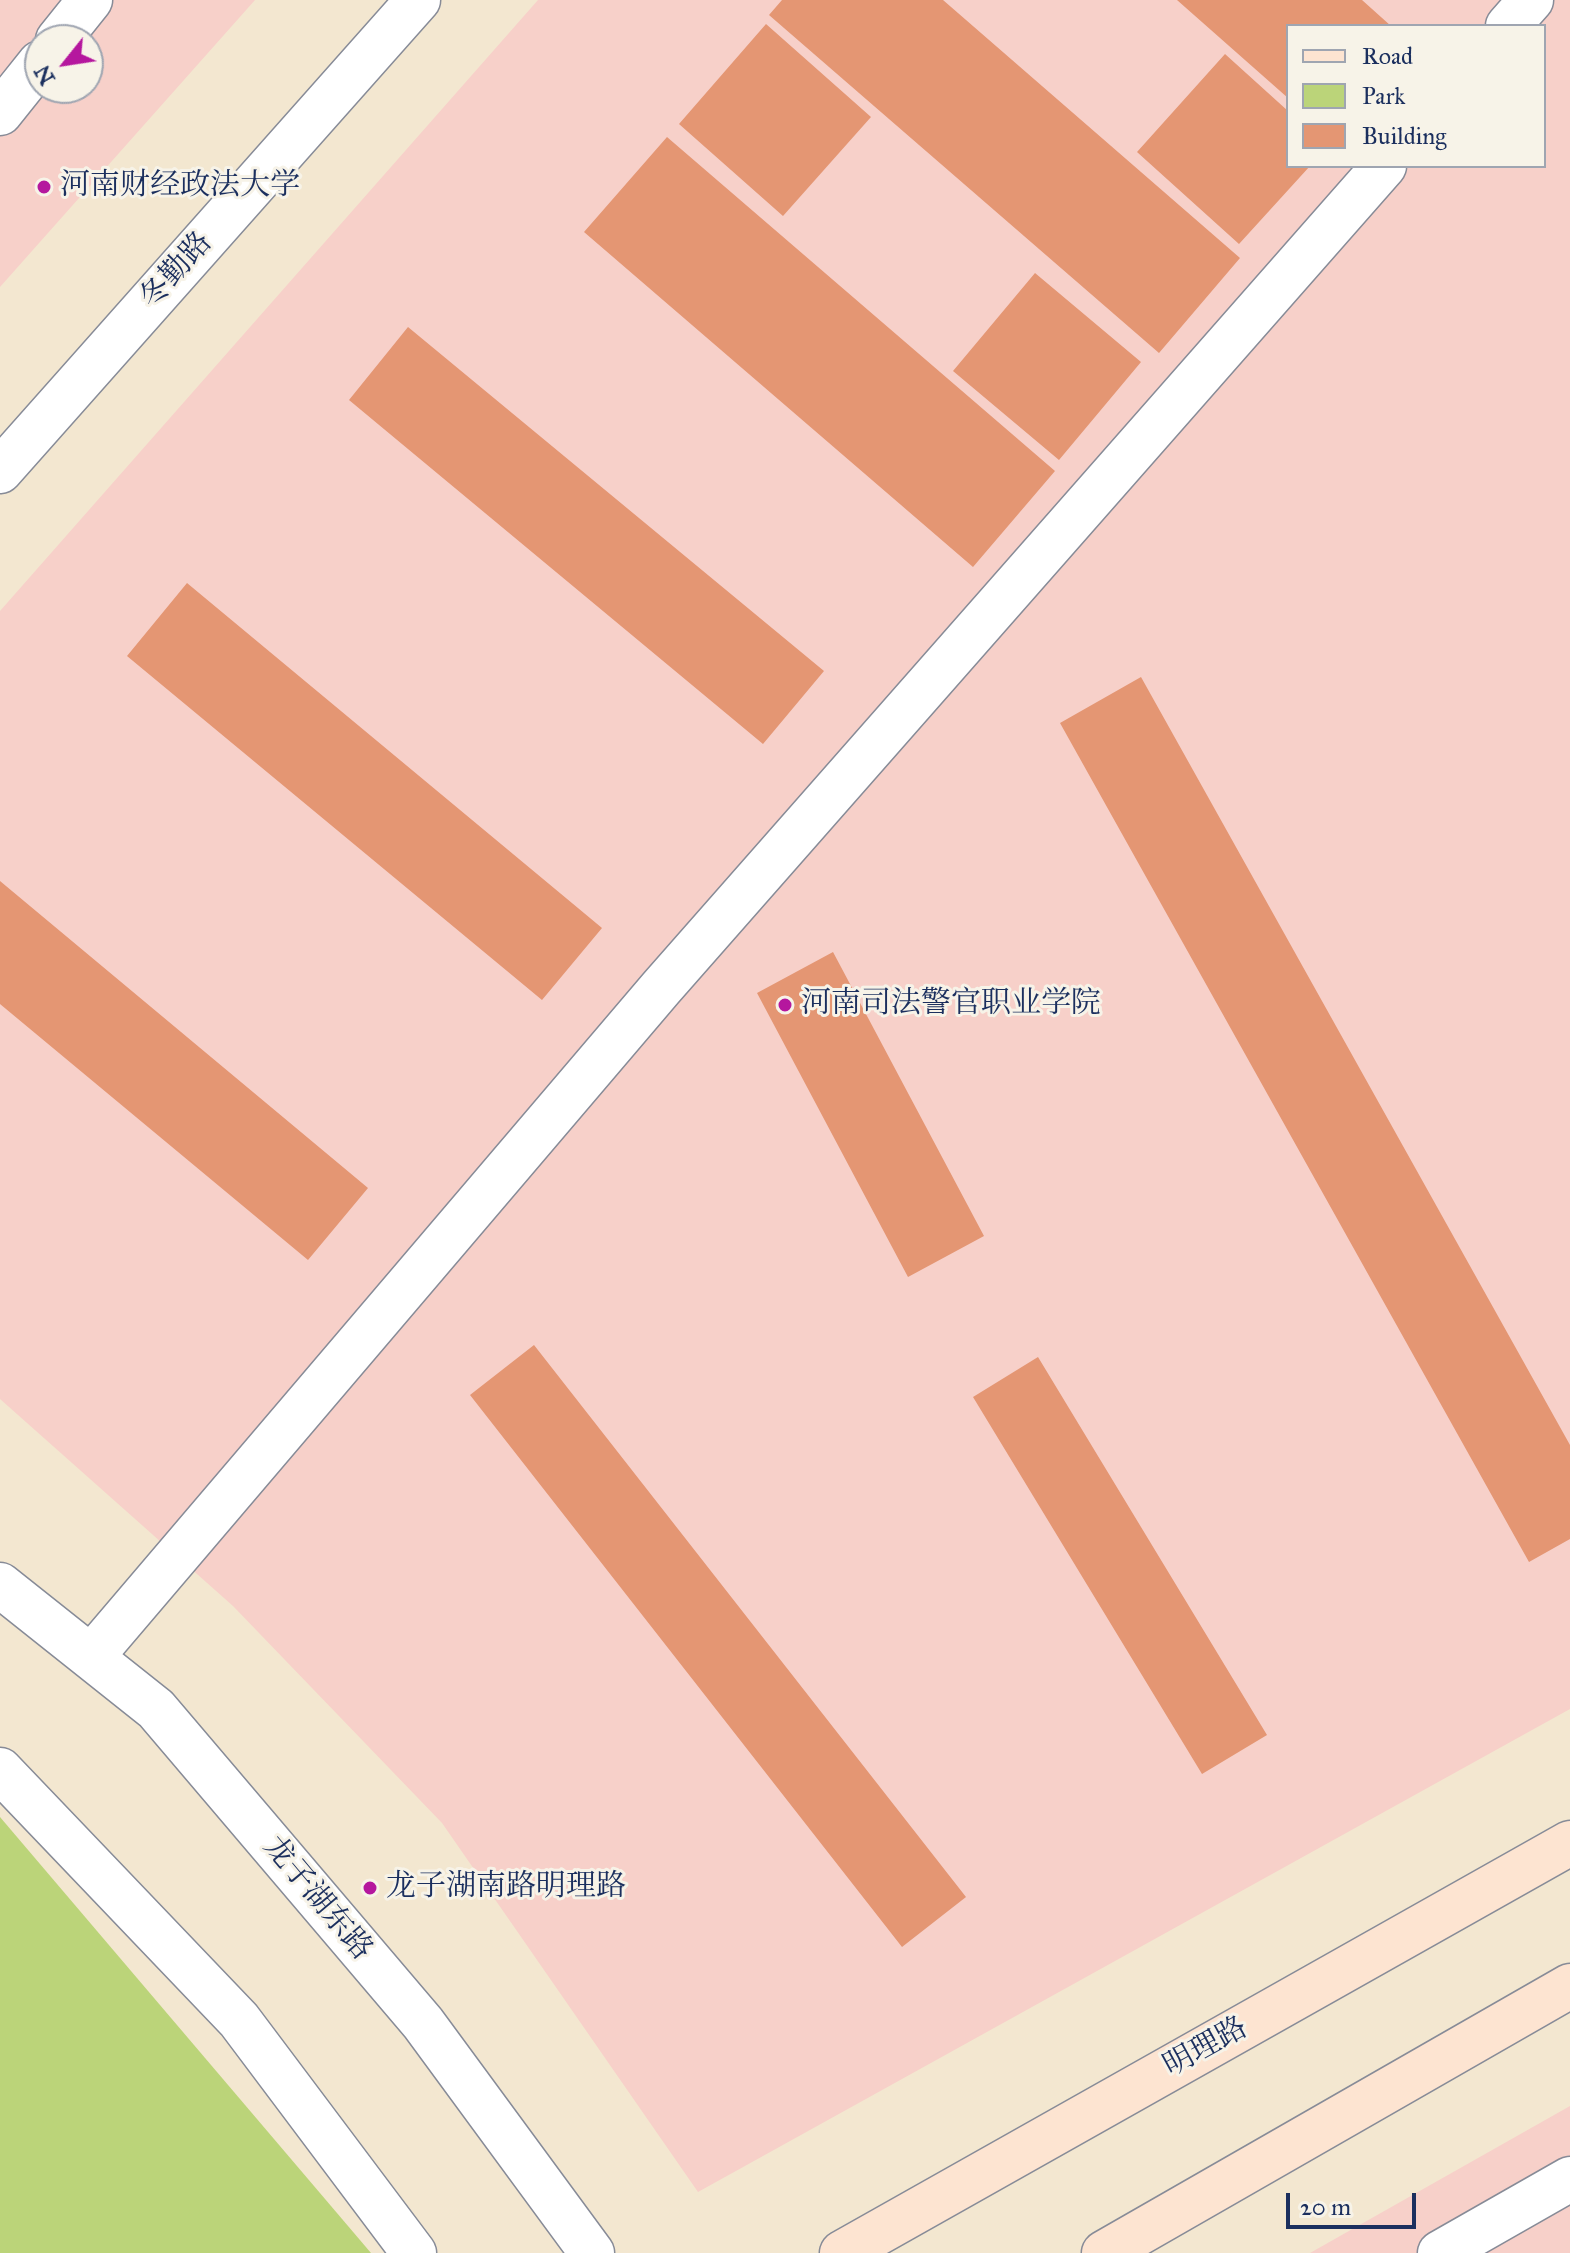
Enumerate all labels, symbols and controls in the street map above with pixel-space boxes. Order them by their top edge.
north arrow [24,24,104,104]
legend [1286,24,1546,168]
text: Road [1362,41,1413,71]
text: N [28,60,61,90]
text: Park [1362,81,1405,111]
text: Building [1362,121,1447,151]
place label: 河南财经政法大学 [60,169,300,205]
marker: 河南财经政法大学 [35,178,53,196]
street label: 冬勤路 [134,226,220,316]
place label: 河南司法警官职业学院 [801,987,1101,1023]
marker: 河南司法警官职业学院 [776,996,794,1014]
street label: 龙子湖东路 [255,1830,379,1968]
place label: 龙子湖南路明理路 [386,1870,626,1906]
marker: 龙子湖南路明理路 [361,1879,379,1897]
street label: 明理路 [1158,2010,1254,2086]
scale bar [1290,2177,1420,2227]
text: 20 m [1300,2192,1351,2222]

